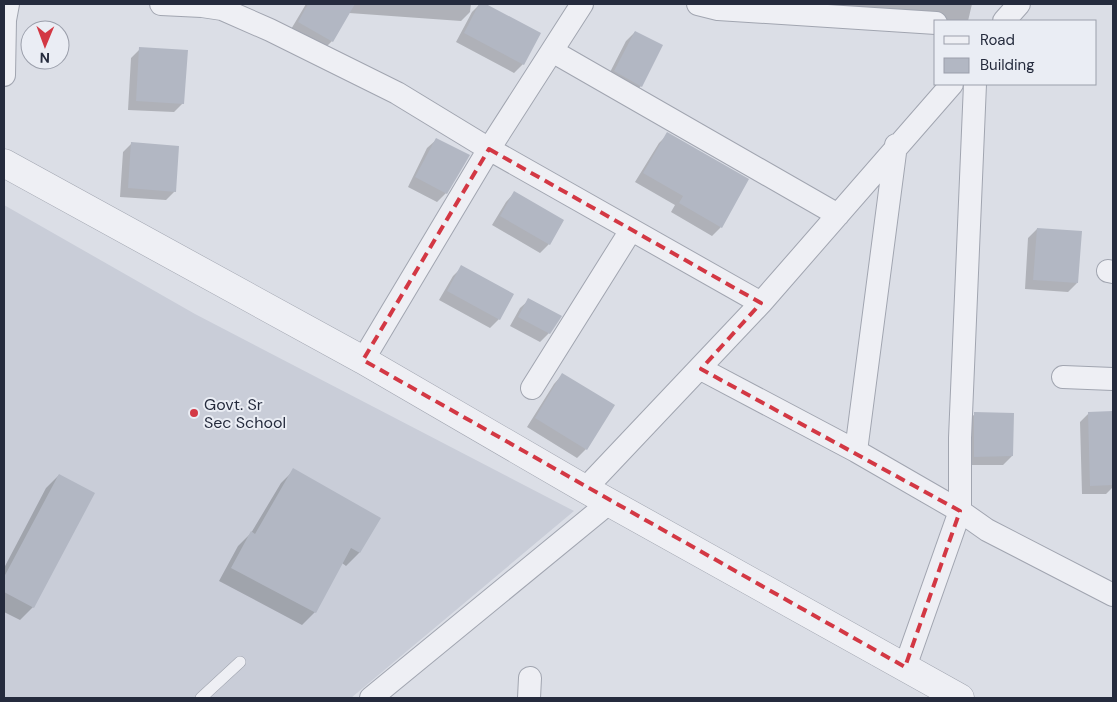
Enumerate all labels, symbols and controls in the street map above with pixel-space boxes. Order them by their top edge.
north arrow [20,20,70,70]
legend [934,20,1097,85]
text: Road [980,30,1015,50]
text: N [40,49,50,67]
text: Building [980,55,1035,75]
place label: Govt. Sr Sec School [204,394,286,433]
marker: Govt. Sr Sec School [188,407,200,419]

